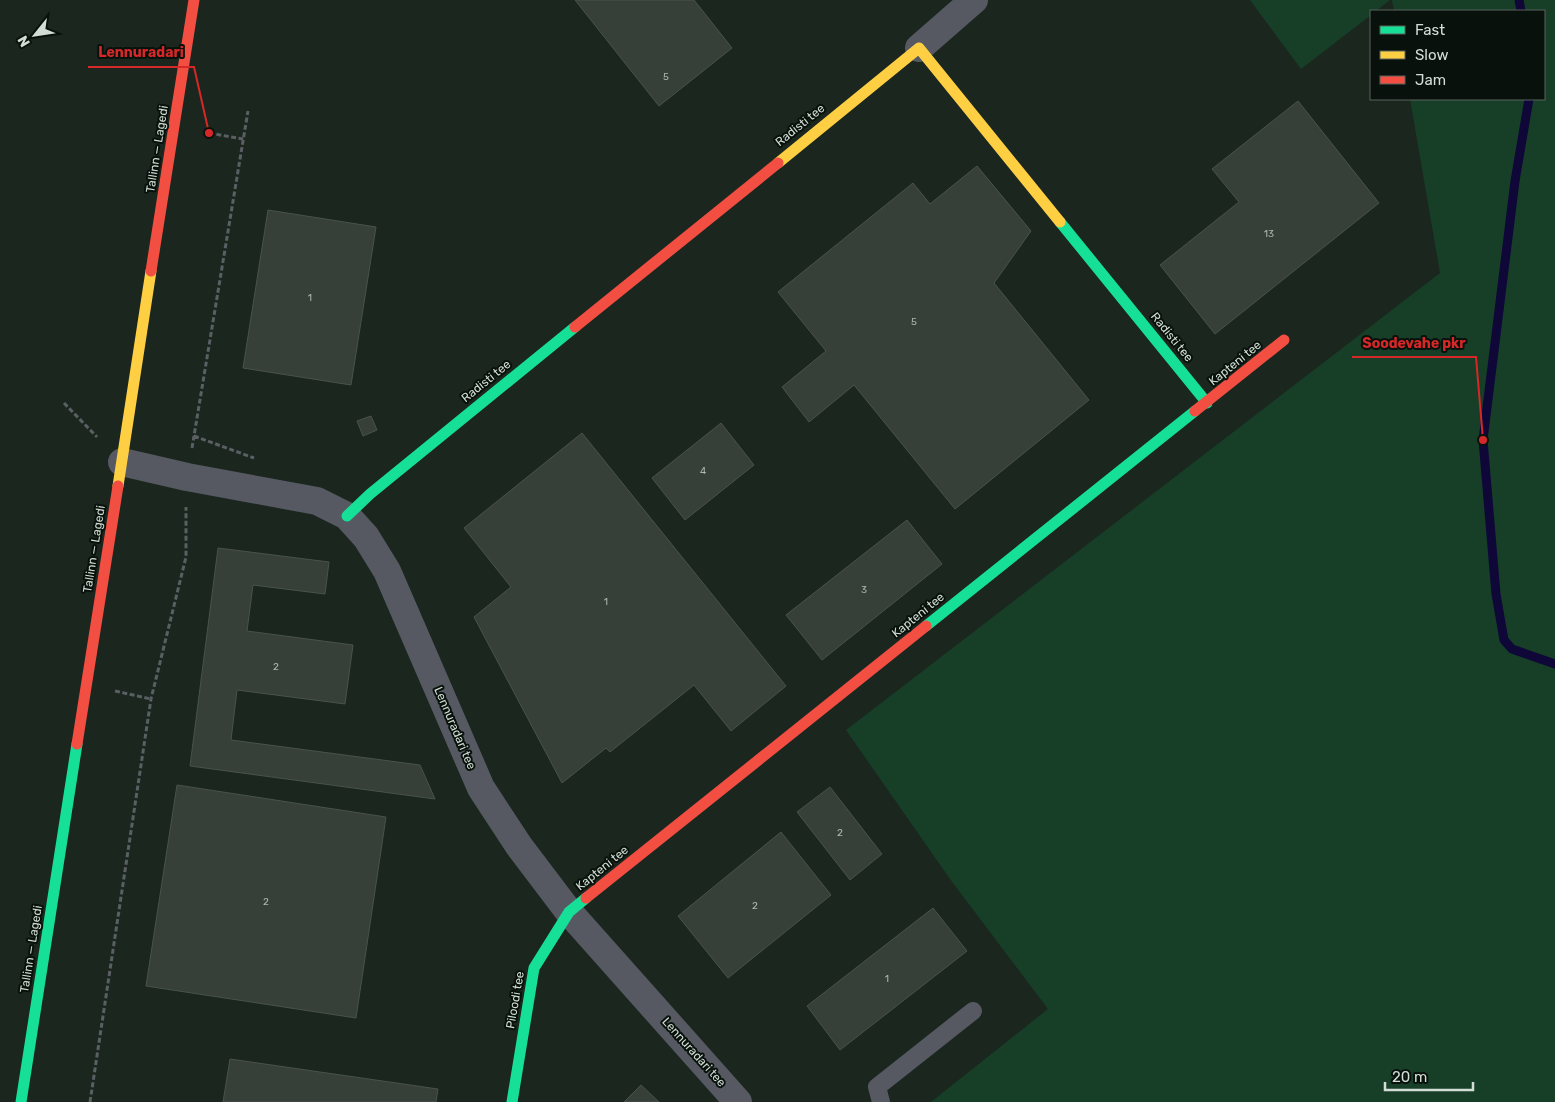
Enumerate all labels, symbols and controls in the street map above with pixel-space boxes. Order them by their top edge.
north arrow [10,10,60,60]
legend [1370,10,1545,100]
text: Fast [1415,21,1445,39]
text: N [14,33,34,50]
callout: Lennuradari [88,38,194,67]
text: Lennuradari [98,44,184,61]
text: Slow [1415,46,1448,64]
house number: 5 [663,71,669,83]
text: Jam [1415,71,1446,89]
street label: Radisti tee [773,101,828,149]
street label: Tallinn — Lagedi [143,104,171,194]
house number: 13 [1264,228,1274,240]
house number: 1 [308,292,312,304]
street label: Radisti tee [1148,310,1196,365]
house number: 5 [911,316,917,328]
callout: Soodevahe pkr [1352,328,1476,357]
text: Soodevahe pkr [1362,335,1466,352]
street label: Kapteni tee [1206,337,1264,388]
street label: Radisti tee [459,357,514,405]
house number: 4 [700,465,706,477]
street label: Tallinn — Lagedi [80,504,108,594]
house number: 3 [861,584,867,596]
street label: Kapteni tee [889,589,947,640]
house number: 1 [604,596,608,608]
house number: 2 [273,661,279,673]
street label: Lennuradari tee [431,685,479,772]
house number: 2 [837,827,843,839]
street label: Kapteni tee [573,842,631,893]
house number: 2 [263,896,269,908]
house number: 2 [752,900,758,912]
street label: Tallinn — Lagedi [17,904,45,994]
street label: Piloodi tee [503,970,527,1030]
house number: 1 [885,973,889,985]
street label: Lennuradari tee [659,1015,729,1090]
scale bar [1385,1060,1472,1092]
text: 20 m [1392,1068,1427,1086]

